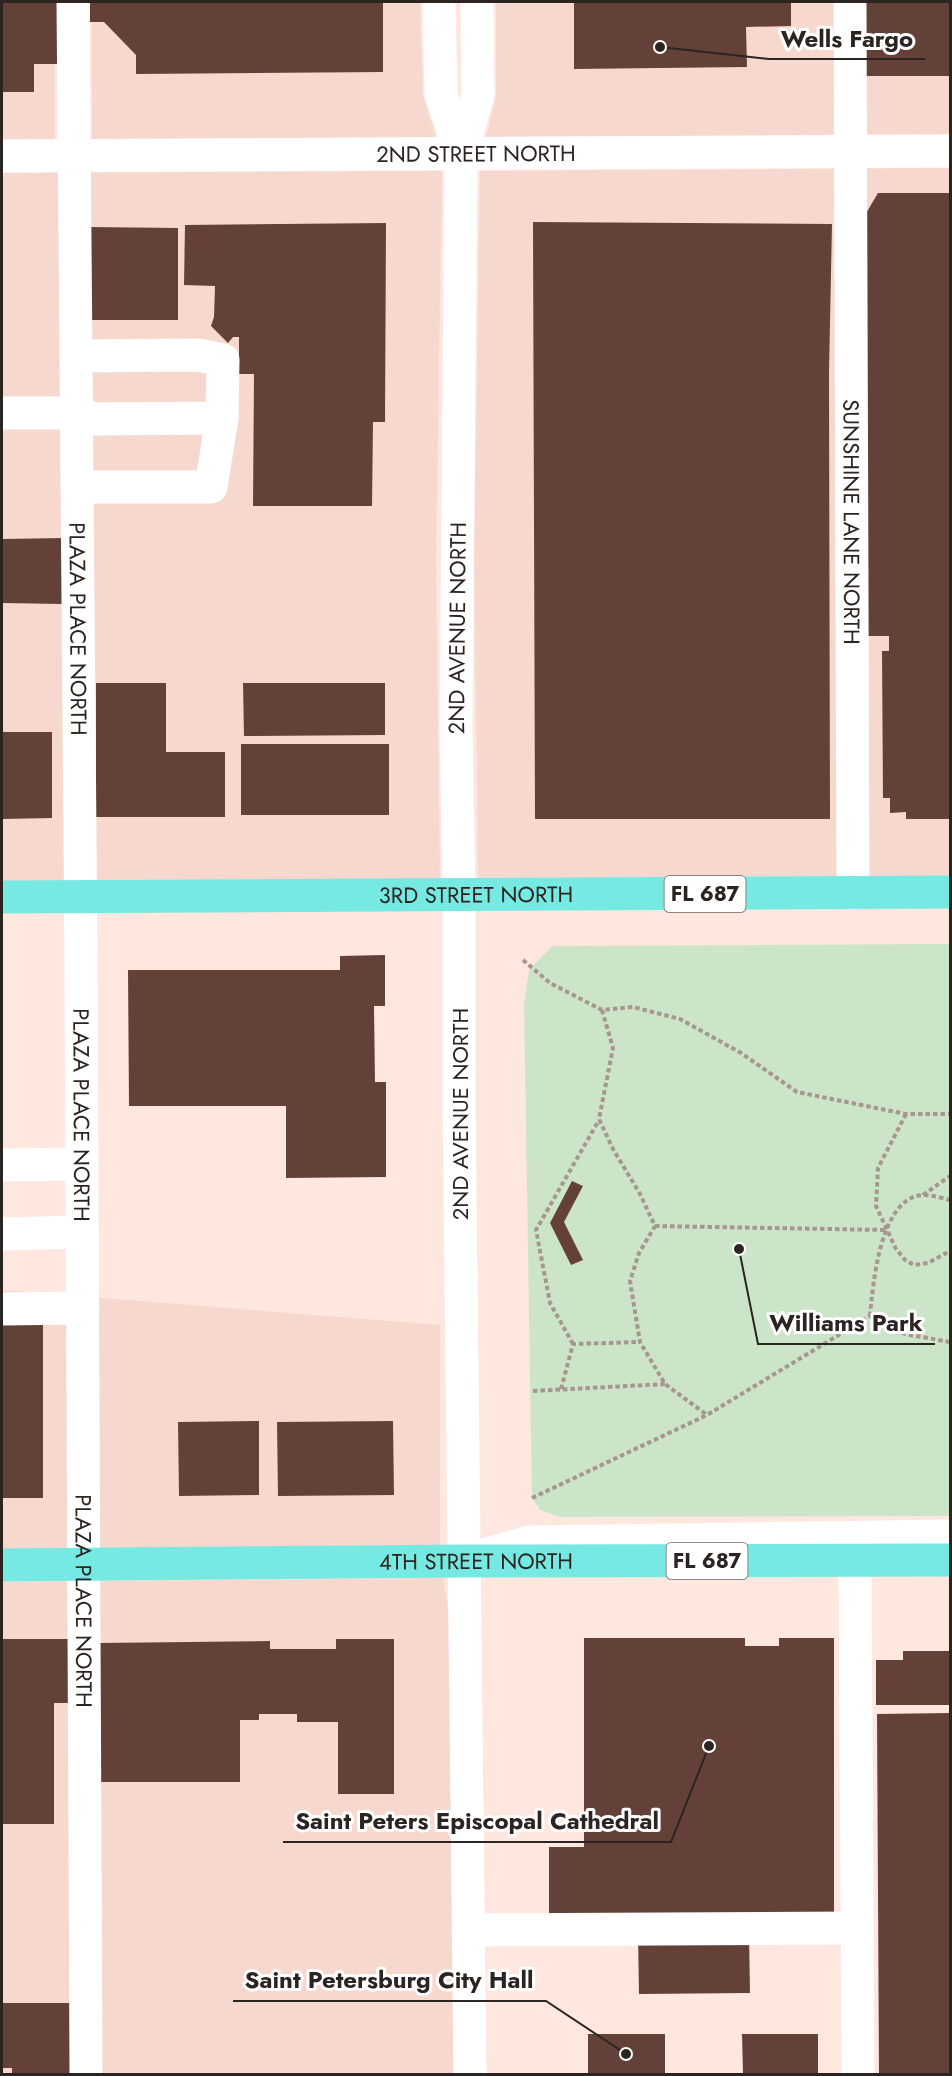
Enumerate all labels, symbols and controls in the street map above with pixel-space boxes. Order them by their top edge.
callout: Wells Fargo [769,17,925,59]
text: Wells Fargo [781,21,913,56]
street label: 2ND STREET NORTH [376,137,576,170]
street label: SUNSHINE LANE NORTH [835,399,868,645]
street label: PLAZA PLACE NORTH [61,522,95,736]
street label: 2ND AVENUE NORTH [440,522,474,735]
road number: FL 687 [664,876,746,912]
street label: 3RD STREET NORTH [379,878,573,911]
street label: PLAZA PLACE NORTH [65,1008,98,1222]
street label: 2ND AVENUE NORTH [444,1008,476,1220]
callout: Williams Park [758,1302,935,1344]
text: Williams Park [769,1305,923,1340]
street label: PLAZA PLACE NORTH [67,1494,100,1708]
road number: FL 687 [666,1543,748,1579]
street label: 4TH STREET NORTH [379,1545,573,1578]
callout: Saint Peters Episcopal Cathedral [283,1800,671,1842]
text: Saint Peters Episcopal Cathedral [295,1803,659,1838]
callout: Saint Petersburg City Hall [233,1959,546,2001]
text: Saint Petersburg City Hall [245,1962,533,1997]

